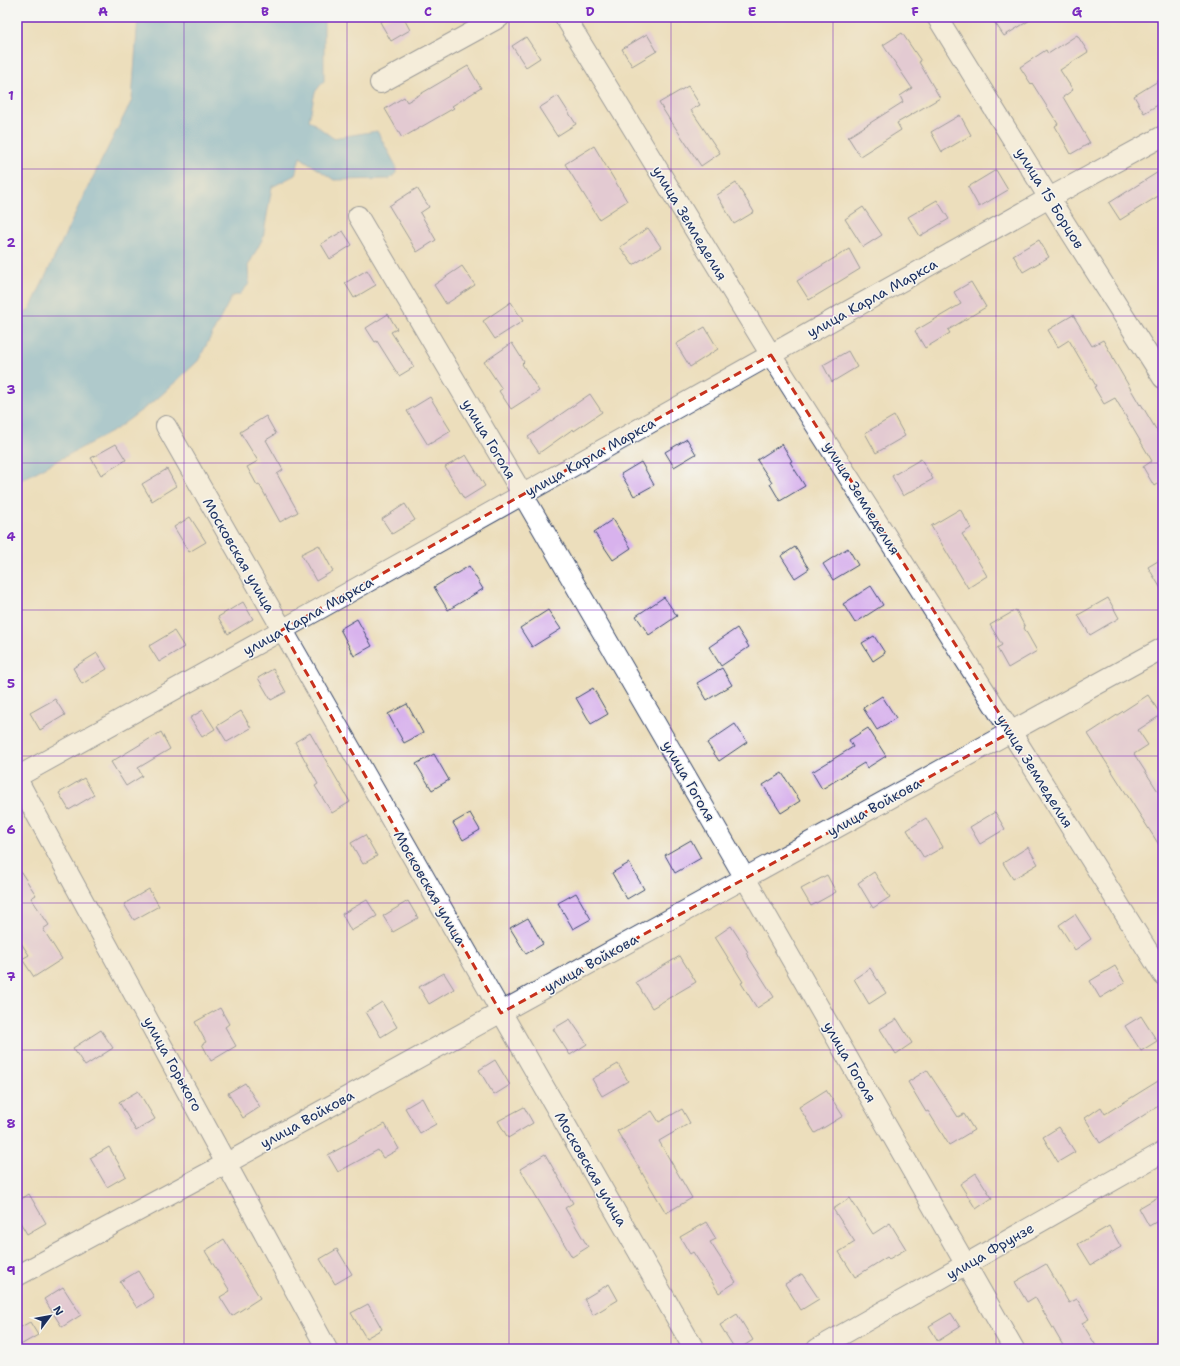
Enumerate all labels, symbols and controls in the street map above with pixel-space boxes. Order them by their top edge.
text: A [98,3,108,20]
text: B [261,3,269,20]
text: C [424,3,432,20]
text: D [585,3,595,20]
text: E [748,3,757,20]
text: F [911,3,919,20]
text: G [1072,3,1083,20]
text: 1 [8,87,14,104]
street label: улица 15 Борцов [1012,144,1088,252]
street label: улица Земледелия [649,162,731,284]
text: 2 [6,234,16,251]
street label: улица Карла Маркса [804,255,941,341]
text: 3 [6,381,16,398]
street label: улица Гоголя [458,396,520,482]
street label: улица Карла Маркса [522,414,659,500]
street label: улица Земледелия [820,438,904,558]
street label: Московская улица [199,494,279,616]
text: 4 [6,528,16,545]
street label: улица Карла Маркса [240,573,377,659]
text: 5 [7,675,15,692]
street label: улица Земледелия [993,711,1077,831]
street label: улица Гоголя [659,737,719,825]
street label: улица Войкова [824,774,924,840]
text: 6 [6,821,16,838]
street label: Московская улица [390,827,470,949]
street label: улица Войкова [541,930,641,996]
text: 7 [6,968,16,985]
street label: улица Горького [140,1013,206,1115]
street label: улица Гоголя [820,1018,880,1106]
street label: улица Войкова [257,1086,357,1152]
street label: Московская улица [551,1108,631,1230]
text: 8 [6,1115,16,1132]
street label: улица Фрунзе [943,1219,1037,1283]
text: 9 [6,1262,16,1279]
north arrow [30,1296,70,1336]
text: N [49,1303,67,1319]

